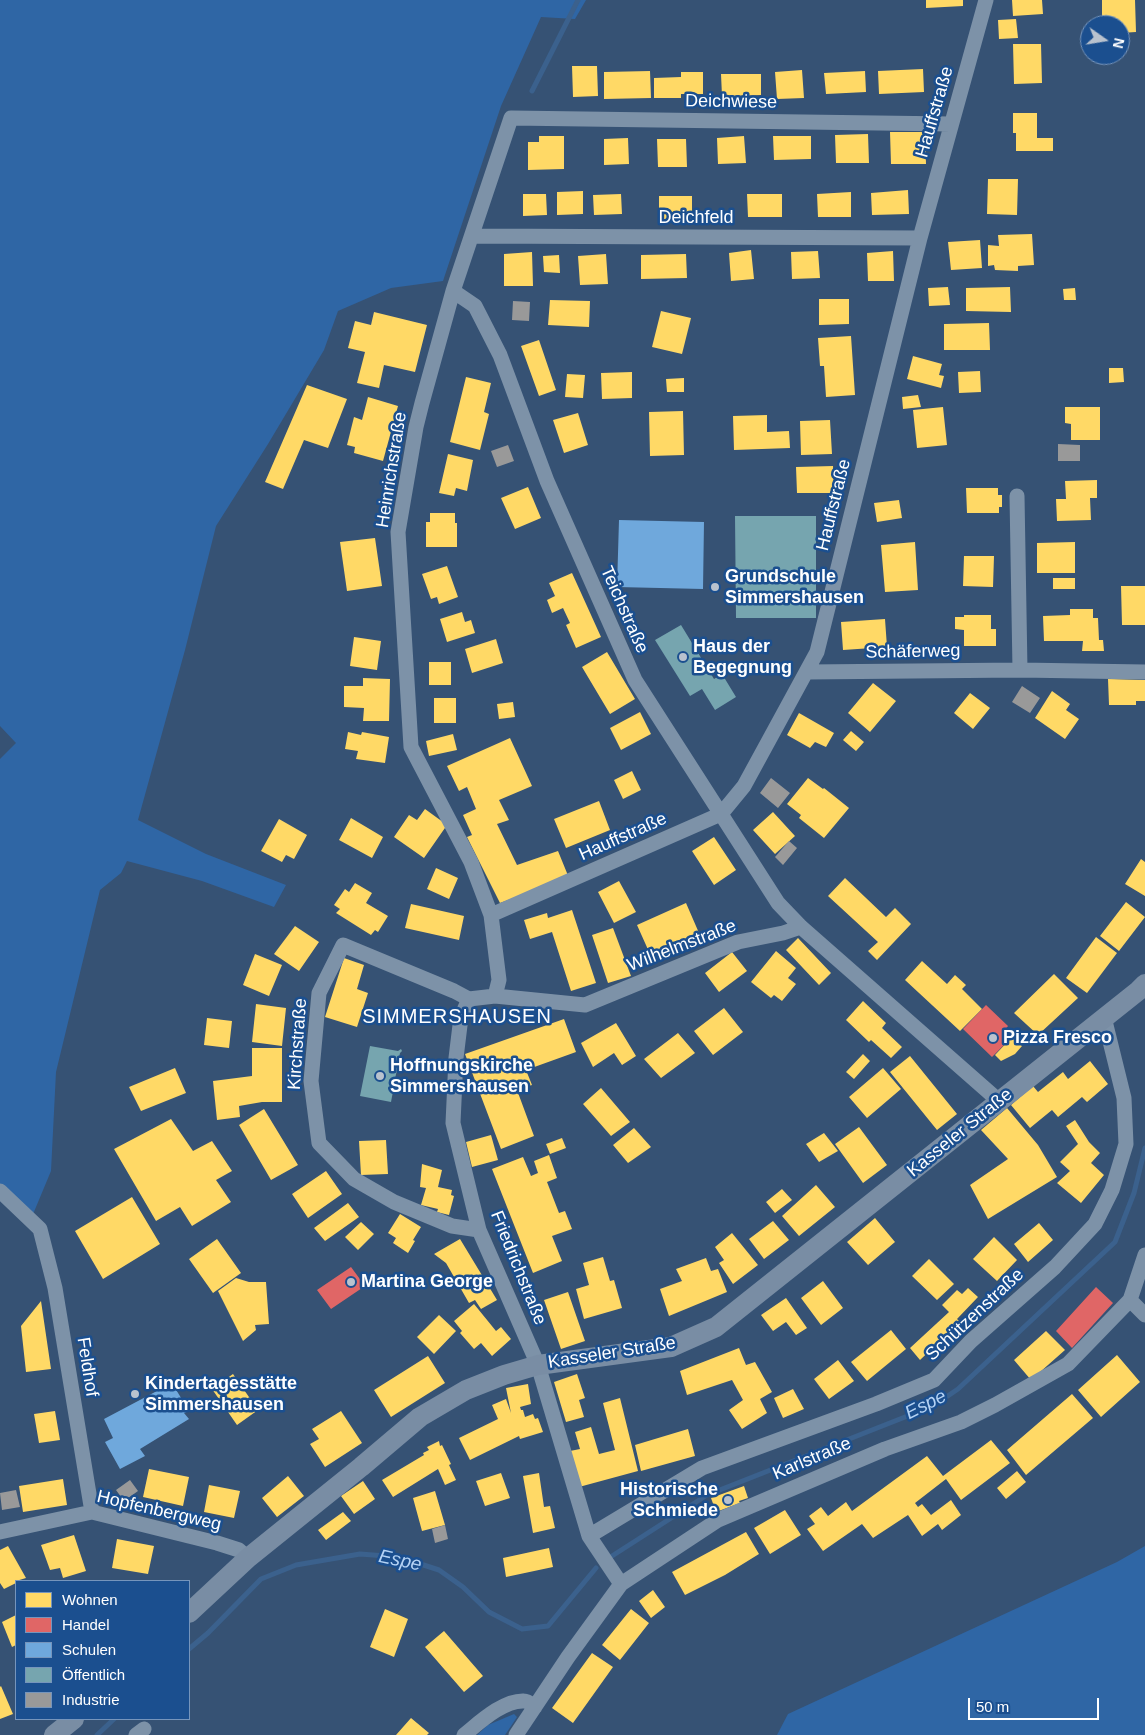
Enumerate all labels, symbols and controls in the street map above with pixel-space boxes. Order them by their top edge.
north arrow [1080,15,1130,65]
text: N [1110,36,1128,50]
street label: Hauffstraße [912,64,958,160]
street label: Deichwiese [685,90,777,114]
street label: Deichfeld [658,207,734,229]
street label: Heinrichstraße [372,411,412,529]
street label: Hauffstraße [812,457,856,553]
street label: Teichstraße [595,563,653,657]
place label: Grundschule Simmershausen [725,566,864,608]
marker: Grundschule Simmershausen [709,581,721,593]
place label: Haus der Begegnung [693,636,792,679]
street label: Schäferweg [865,640,961,664]
marker: Haus der Begegnung [677,651,689,663]
street label: Hauffstraße [576,808,670,866]
street label: Wilhelmstraße [624,915,740,977]
street label: Kirchstraße [284,997,312,1091]
district label: SIMMERSHAUSEN [361,1005,553,1029]
place label: Pizza Fresco [1003,1027,1112,1049]
marker: Pizza Fresco [987,1032,999,1044]
place label: Hoffnungskirche Simmershausen [390,1055,533,1098]
marker: Hoffnungskirche Simmershausen [374,1070,386,1082]
street label: Kasseler Straße [903,1084,1017,1182]
street label: Friedrichstraße [485,1208,551,1328]
street label: Schützenstraße [922,1264,1028,1366]
place label: Martina George [361,1271,493,1293]
marker: Martina George [345,1276,357,1288]
street label: Kasseler Straße [547,1332,677,1374]
street label: Feldhof [72,1336,102,1398]
place label: Kindertagesstätte Simmershausen [145,1373,297,1416]
water label: Espe [902,1385,950,1425]
marker: Kindertagesstätte Simmershausen [129,1388,141,1400]
street label: Karlstraße [770,1433,854,1485]
place label: Historische Schmiede [620,1479,718,1522]
street label: Hopfenbergweg [95,1486,223,1536]
marker: Historische Schmiede [722,1494,734,1506]
water label: Espe [376,1545,424,1577]
legend [15,1580,190,1720]
text: Wohnen [62,1591,118,1608]
text: Handel [62,1616,110,1633]
text: Schulen [62,1641,116,1658]
text: Öffentlich [62,1666,125,1683]
scale bar [970,1688,1101,1720]
text: Industrie [62,1691,120,1708]
text: 50 m [976,1698,1009,1715]

